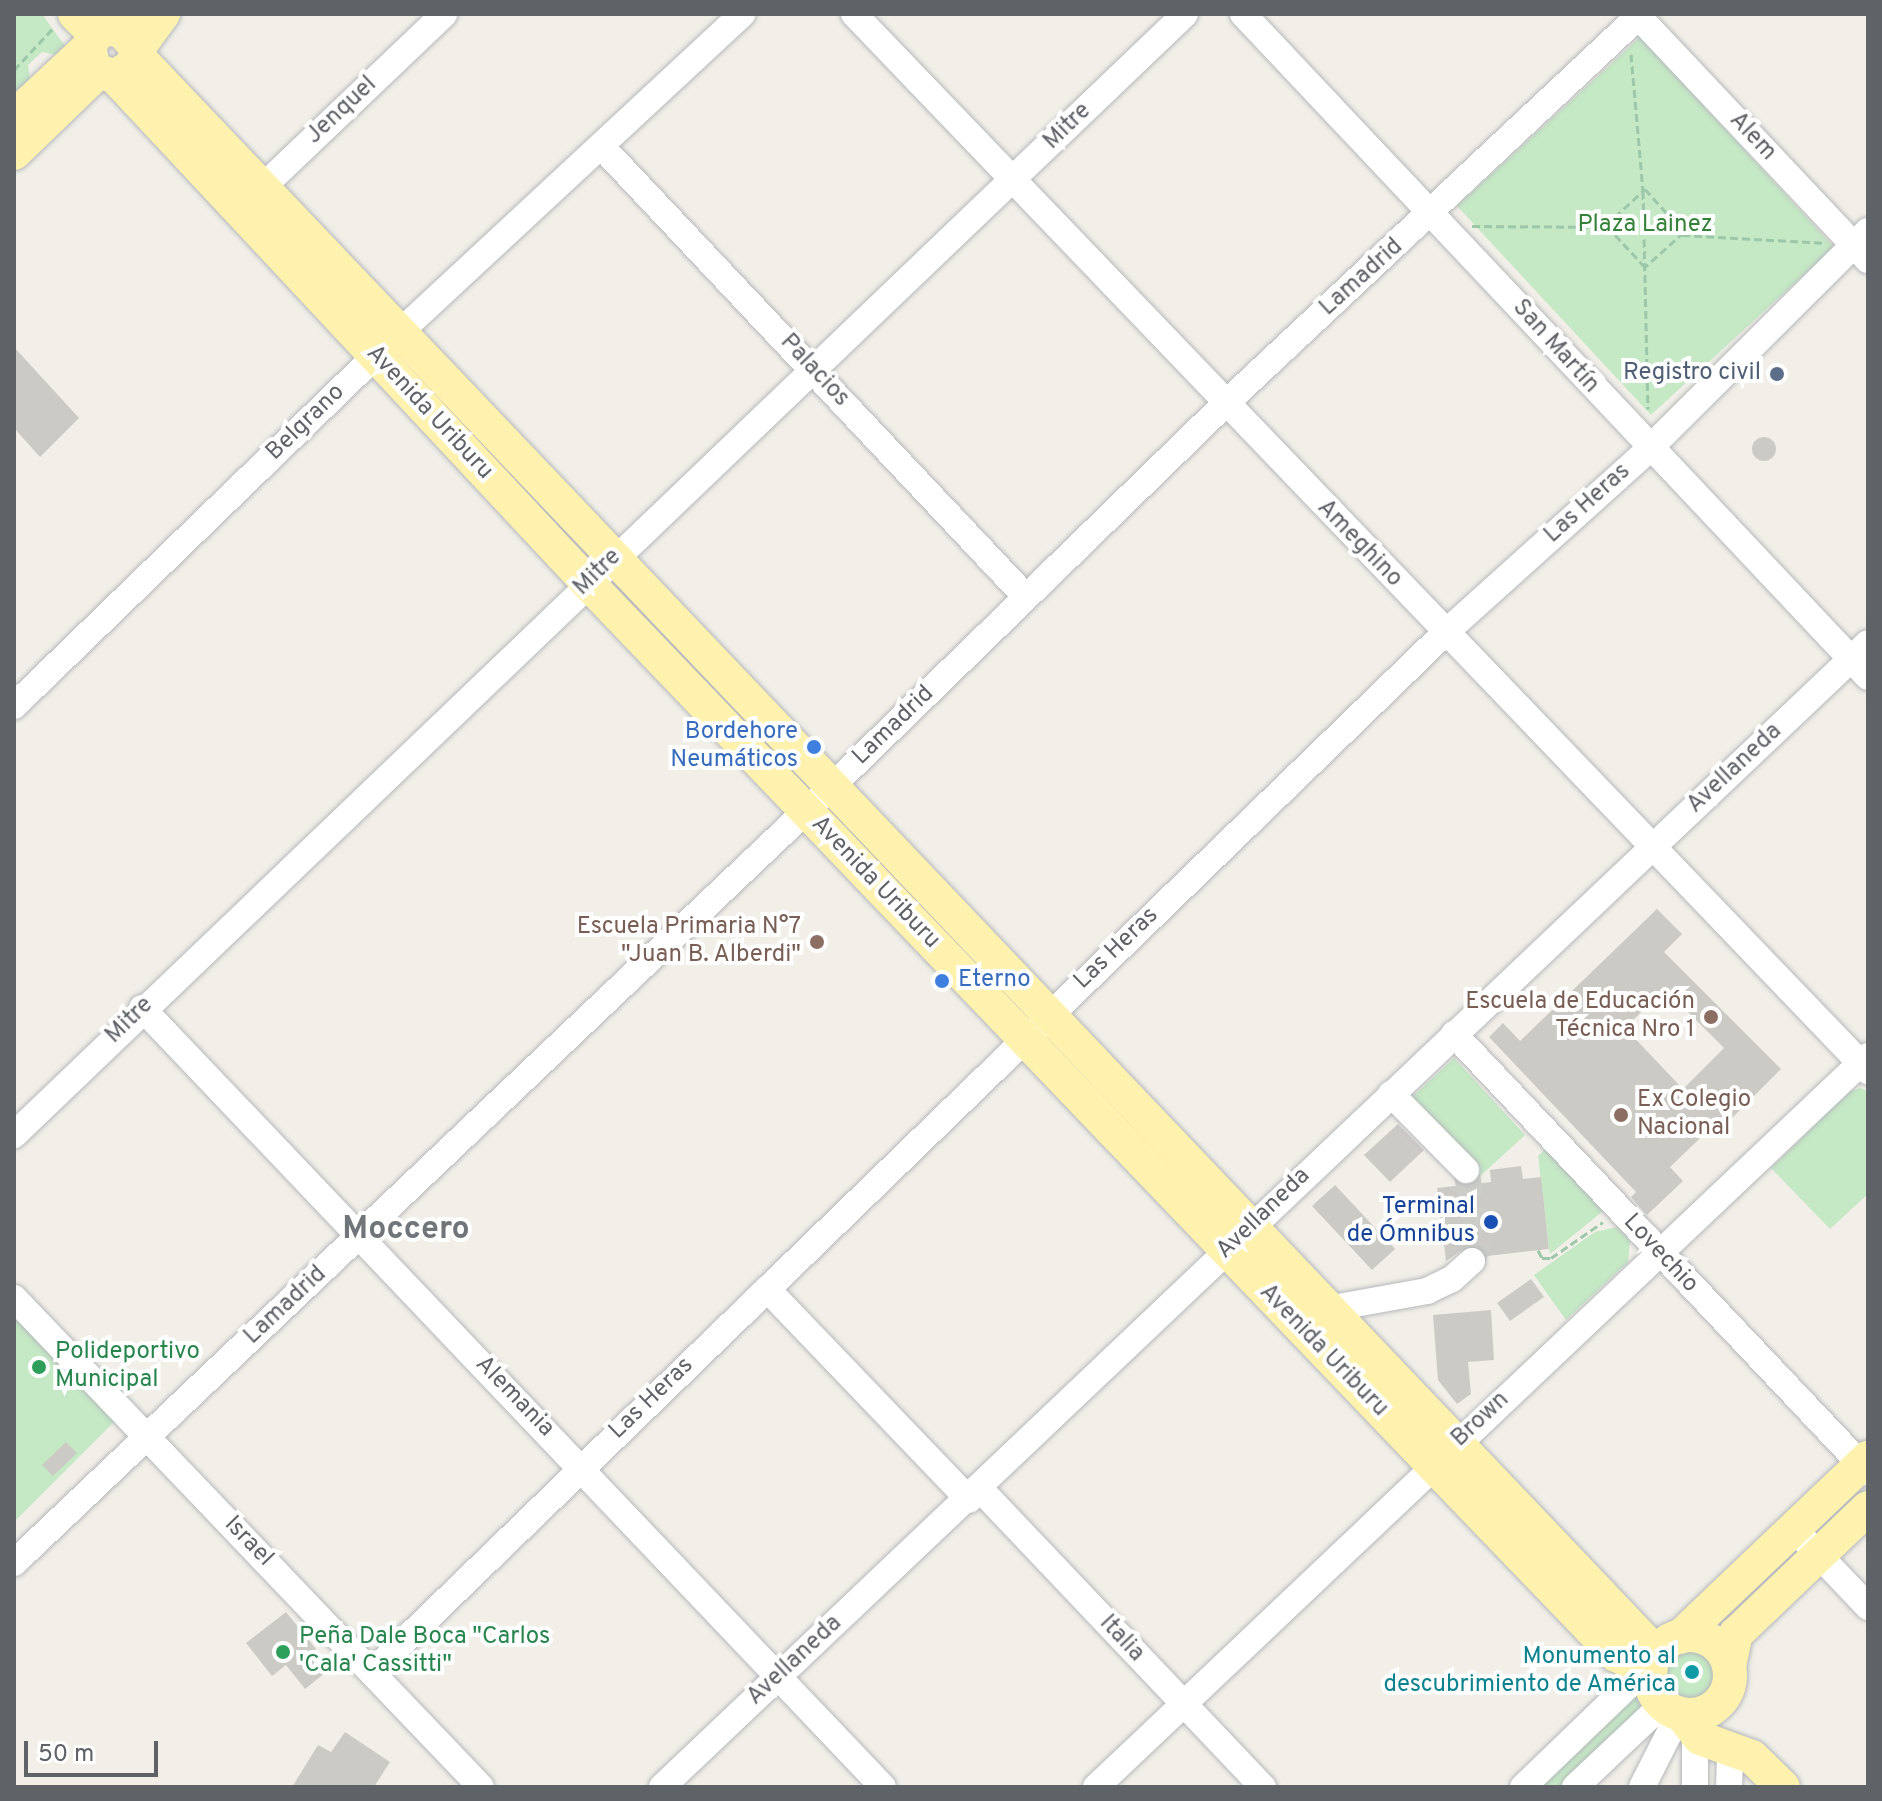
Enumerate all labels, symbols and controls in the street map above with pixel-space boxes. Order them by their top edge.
street label: Jenquel [301,71,383,151]
street label: Mitre [1038,97,1098,157]
street label: Alem [1722,107,1782,167]
park label: Plaza Lainez [1577,212,1713,240]
street label: Lamadrid [1314,233,1410,323]
street label: San Martín [1505,294,1605,400]
street label: Palacios [773,329,855,413]
street label: Avenida Uriburu [359,340,499,486]
place label: Registro civil [1623,360,1761,388]
marker: Registro civil [1768,365,1786,383]
street label: Belgrano [261,379,351,467]
street label: Las Heras [1539,458,1637,550]
street label: Ameghino [1310,494,1408,594]
street label: Mitre [568,543,628,603]
street label: Lamadrid [847,680,941,772]
street label: Avellaneda [1682,718,1788,820]
place label: Bordehore Neumáticos [670,719,798,775]
marker: Bordehore Neumáticos [805,738,823,756]
street label: Avenida Uriburu [804,811,946,955]
street label: Las Heras [1069,902,1165,996]
place label: Escuela Primaria N°7 "Juan B. Alberdi" [577,914,801,970]
marker: Escuela Primaria N°7 "Juan B. Alberdi" [808,933,826,951]
place label: Eterno [958,967,1031,995]
marker: Eterno [933,972,951,990]
place label: Escuela de Educación Técnica Nro 1 [1465,989,1695,1045]
street label: Mitre [100,991,160,1051]
marker: Escuela de Educación Técnica Nro 1 [1702,1008,1720,1026]
place label: Ex Colegio Nacional [1637,1087,1751,1143]
marker: Ex Colegio Nacional [1612,1106,1630,1124]
street label: Avellaneda [1211,1162,1317,1266]
place label: Terminal de Ómnibus [1347,1194,1475,1250]
street label: Lovechio [1616,1209,1704,1299]
district label: Moccero [342,1211,470,1249]
marker: Terminal de Ómnibus [1482,1213,1500,1231]
street label: Lamadrid [239,1261,333,1351]
street label: Avenida Uriburu [1252,1279,1394,1423]
place label: Polideportivo Municipal [55,1339,200,1395]
street label: Alemania [468,1351,560,1443]
street label: Las Heras [604,1352,700,1446]
marker: Polideportivo Municipal [30,1358,48,1376]
street label: Brown [1446,1386,1516,1454]
street label: Israel [217,1511,279,1573]
street label: Avellaneda [742,1610,848,1712]
street label: Italia [1092,1610,1150,1668]
place label: Peña Dale Boca "Carlos 'Cala' Cassitti" [299,1624,550,1680]
marker: Peña Dale Boca "Carlos 'Cala' Cassitti" [274,1643,292,1661]
place label: Monumento al descubrimiento de América [1383,1644,1676,1700]
marker: Monumento al descubrimiento de América [1683,1663,1701,1681]
scale bar [28,1725,162,1775]
text: 50 m [38,1740,94,1770]

